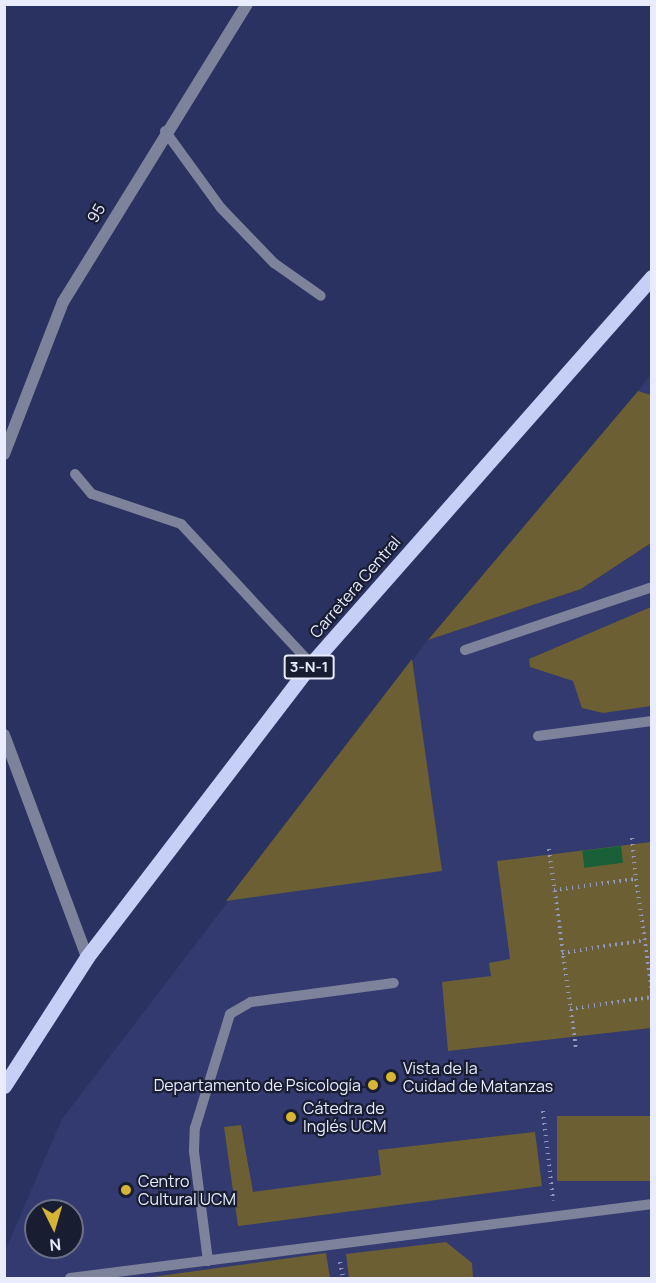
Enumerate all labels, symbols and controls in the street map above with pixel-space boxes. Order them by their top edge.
street label: 95 [83,200,109,226]
street label: Carretera Central [306,532,404,642]
road number: 3-N-1 [284,655,334,679]
place label: Vista de la Cuidad de Matanzas [403,1058,553,1096]
marker: Vista de la Cuidad de Matanzas [384,1070,398,1084]
place label: Departamento de Psicología [154,1075,361,1095]
marker: Departamento de Psicología [366,1078,380,1092]
place label: Cátedra de Inglés UCM [303,1098,387,1136]
marker: Cátedra de Inglés UCM [284,1110,298,1124]
place label: Centro Cultural UCM [138,1171,236,1209]
marker: Centro Cultural UCM [119,1183,133,1197]
north arrow [24,1199,84,1259]
text: N [49,1233,62,1256]

